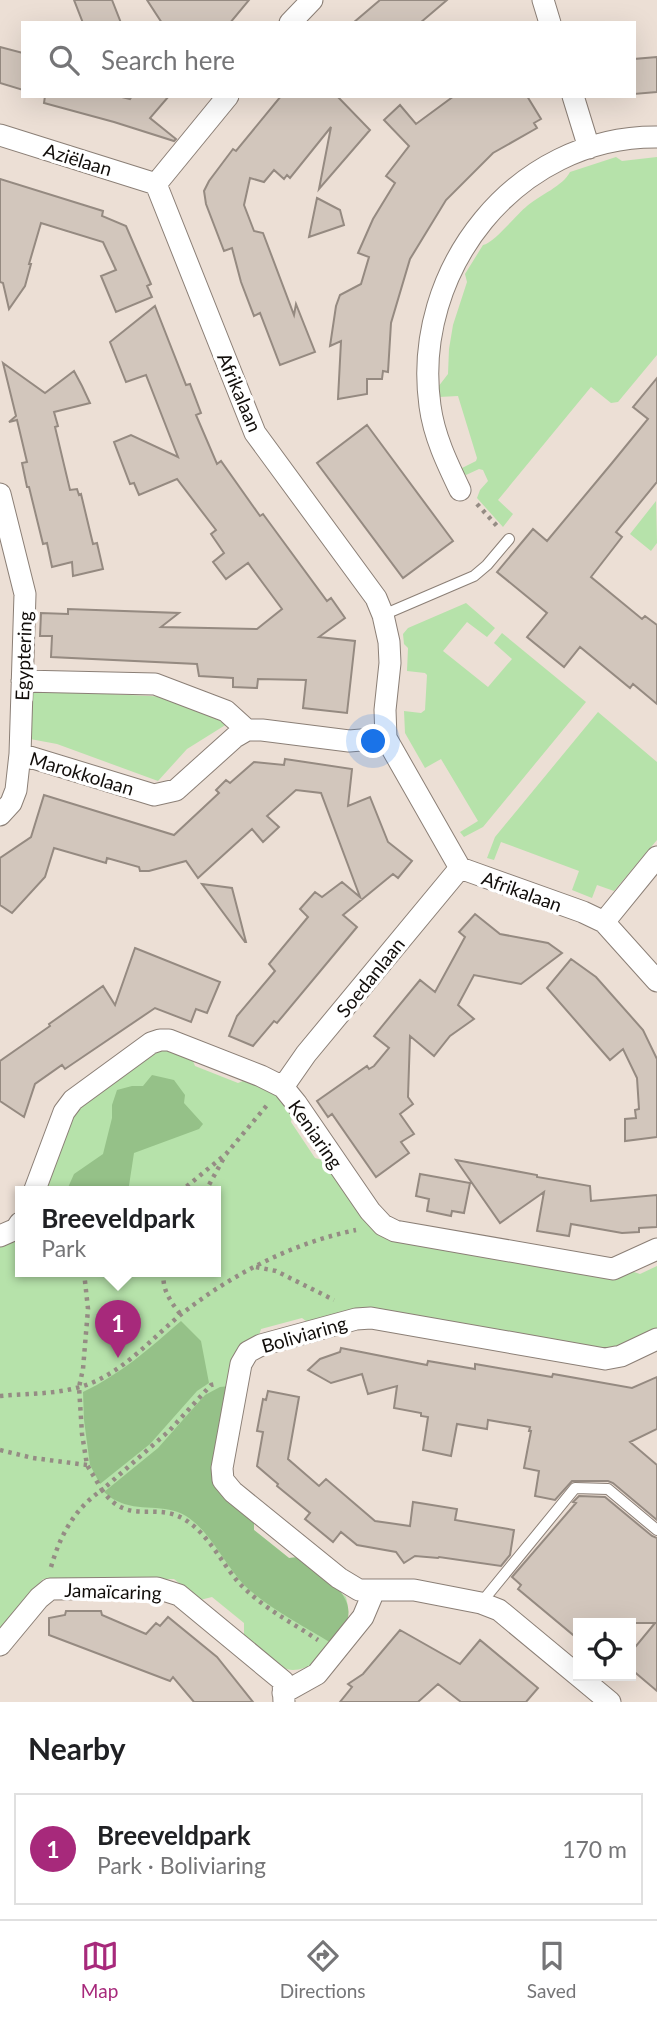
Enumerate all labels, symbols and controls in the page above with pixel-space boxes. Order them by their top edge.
search box [21,21,636,98]
icon: search [45,41,83,79]
text: Search here [101,44,235,76]
street label: Aziëlaan [41,138,115,180]
street label: Afrikalaan [213,349,267,435]
street label: Egyptering [10,611,36,701]
your location [356,724,390,758]
street label: Marokkolaan [27,746,137,800]
street label: Afrikalaan [479,866,565,916]
street label: Soedanlaan [331,933,409,1021]
street label: Keniaring [284,1095,348,1173]
popup [15,1186,221,1277]
text: Breeveldpark [41,1202,195,1234]
text: Park [41,1234,86,1262]
pin: 1 [95,1300,141,1358]
street label: Boliviaring [259,1311,349,1357]
street label: Jamaïcaring [64,1578,162,1604]
map controls [573,1618,636,1681]
button: locate [573,1618,636,1681]
text: Nearby [28,1730,126,1766]
text: Breeveldpark [97,1819,251,1851]
text: 1 [46,1835,60,1863]
text: 170 m [562,1835,627,1863]
text: Park · Boliviaring [97,1851,266,1879]
tab: Map [81,1937,119,2002]
tab: Directions [280,1937,366,2002]
tab: Saved [527,1937,576,2002]

